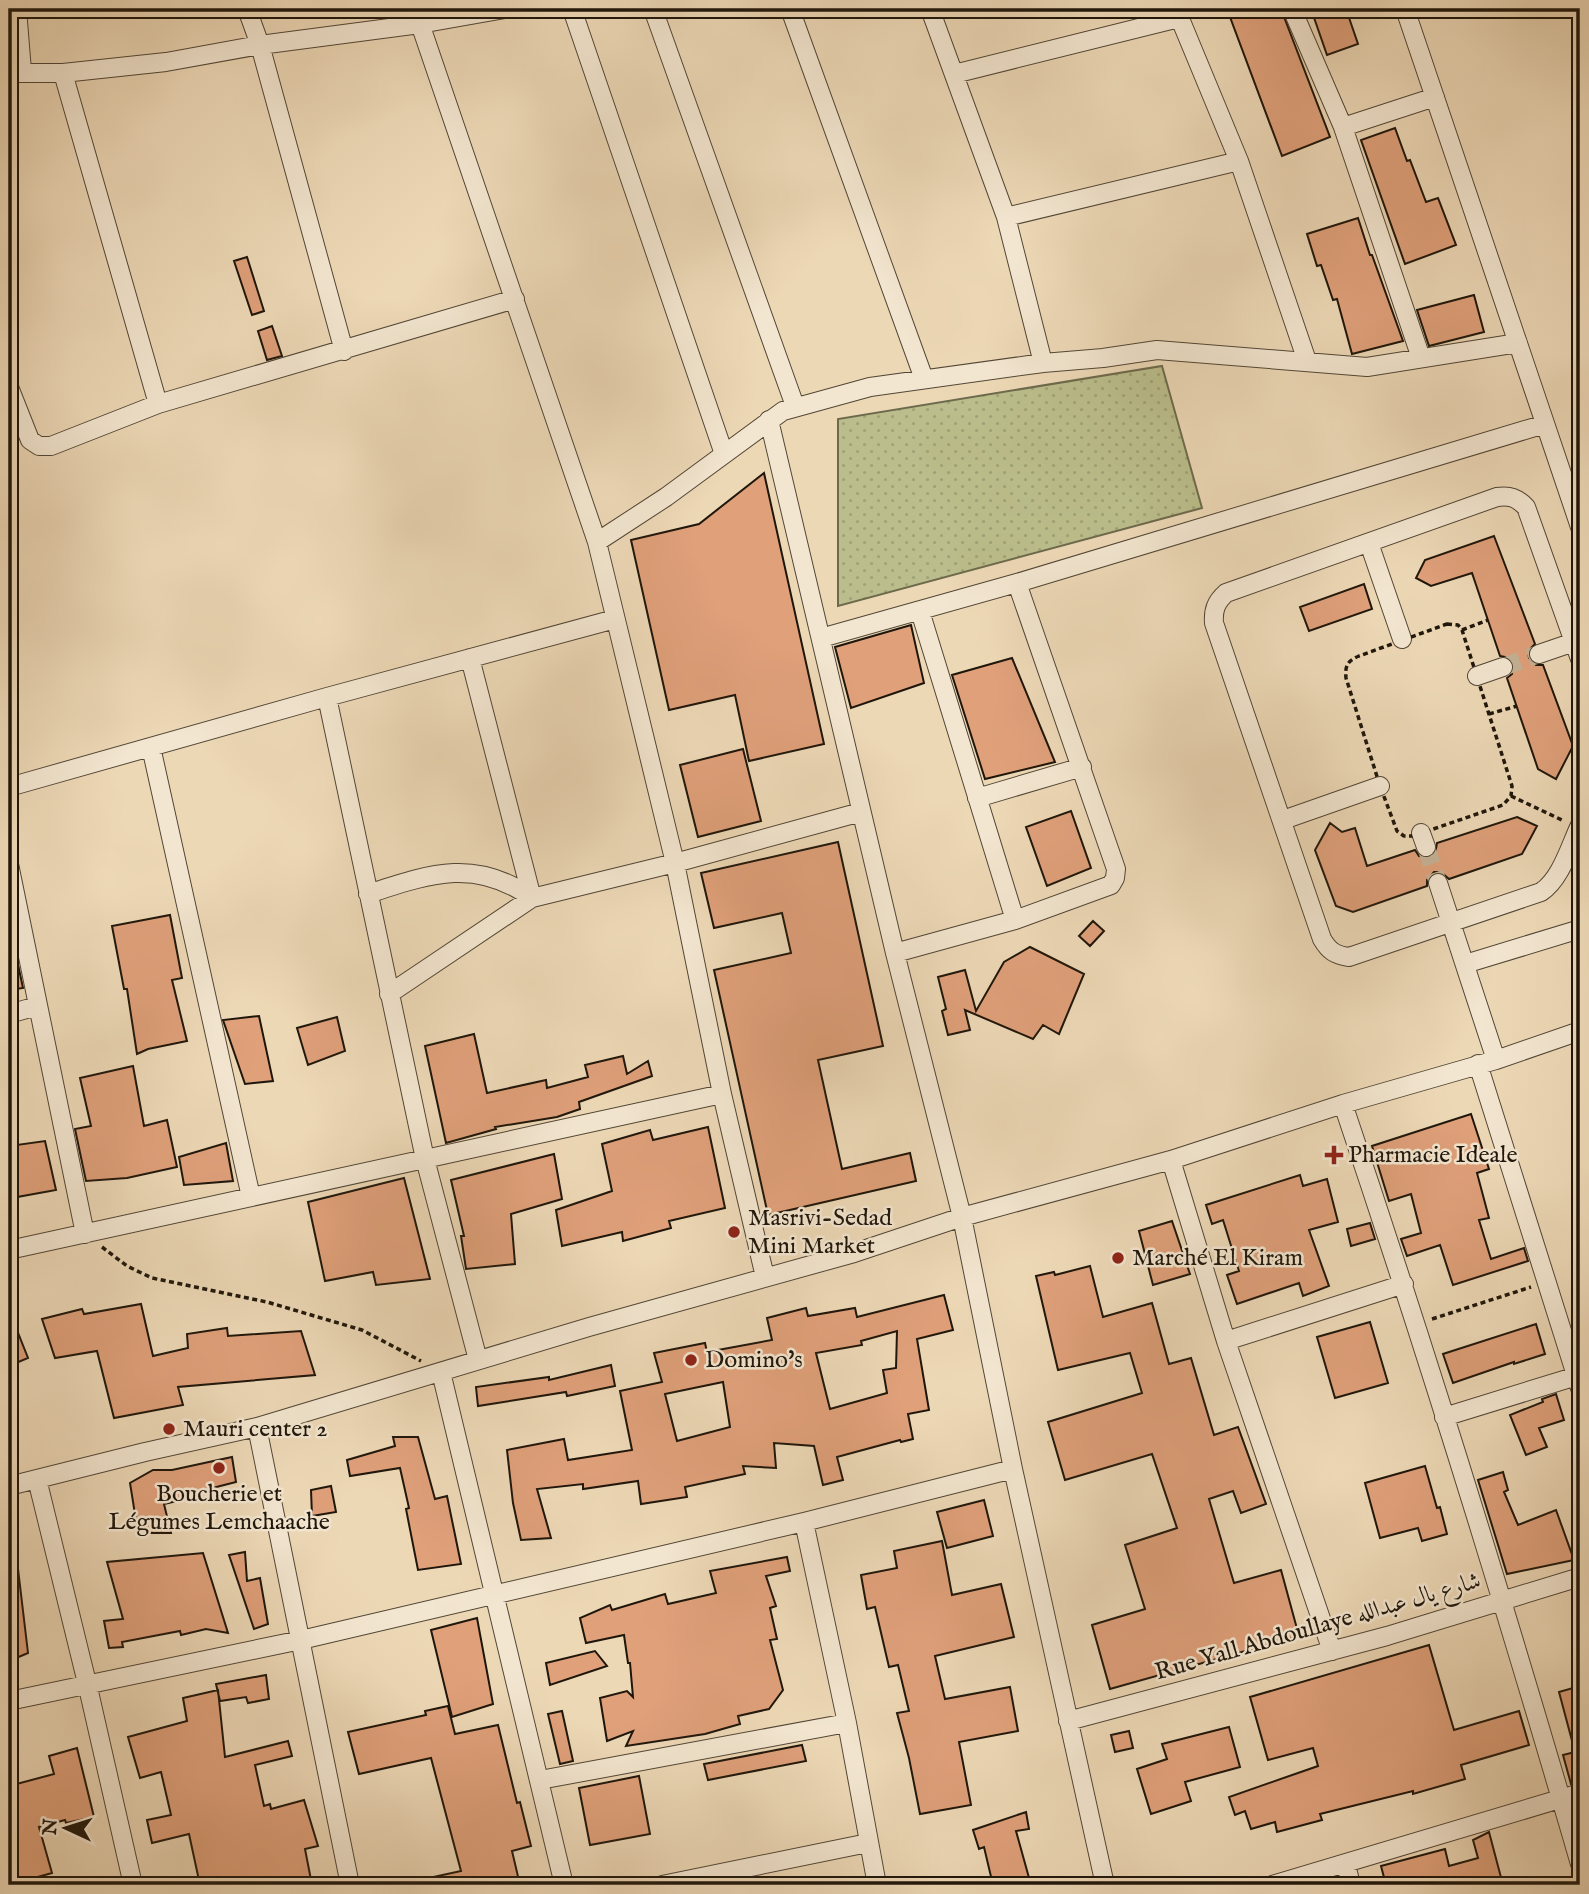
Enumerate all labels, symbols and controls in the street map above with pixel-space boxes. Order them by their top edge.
place label: Pharmacie Ideale [1348,1140,1517,1171]
marker: Pharmacie Ideale [1326,1147,1342,1163]
place label: Masrivi-Sedad Mini Market [748,1203,892,1262]
marker: Masrivi-Sedad Mini Market [726,1224,742,1240]
place label: Marché El Kiram [1132,1243,1303,1274]
marker: Marché El Kiram [1110,1250,1126,1266]
place label: Domino's [705,1345,803,1376]
marker: Domino's [683,1352,699,1368]
place label: Mauri center 2 [183,1414,327,1445]
marker: Mauri center 2 [161,1421,177,1437]
marker: Boucherie et Légumes Lemchaache [211,1460,227,1476]
place label: Boucherie et Légumes Lemchaache [108,1479,330,1538]
street label: Rue Yall Abdoullaye شارع يال عبدالله [1151,1566,1485,1691]
north arrow [32,1792,102,1862]
text: N [38,1817,64,1837]

